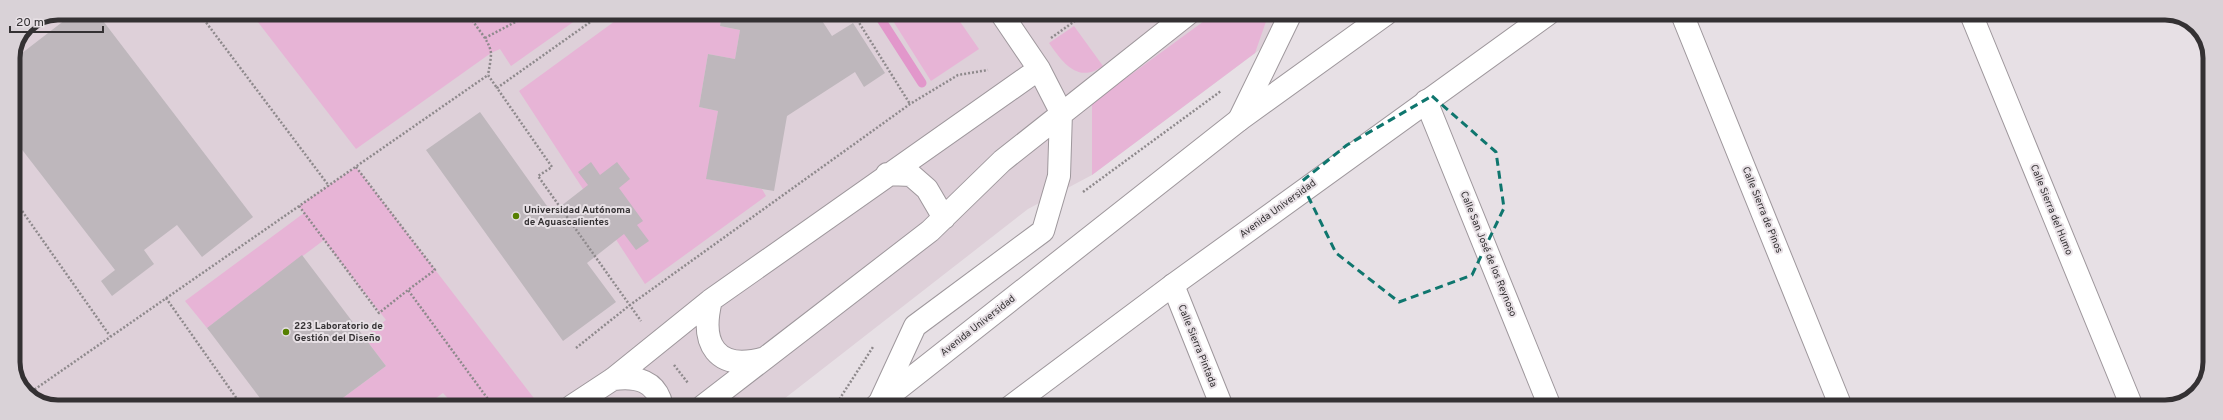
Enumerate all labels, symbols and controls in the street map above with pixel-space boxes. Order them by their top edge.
scale bar [10,8,103,34]
text: 20 m [16,15,44,31]
street label: Calle Sierra del Humo [2027,163,2075,258]
street label: Calle Sierra de Pinos [1739,165,1785,255]
street label: Avenida Universidad [1237,177,1319,241]
street label: Calle San José de los Reynoso [1457,189,1519,319]
place label: Universidad Autónoma de Aguascalientes [524,204,631,229]
marker: Universidad Autónoma de Aguascalientes [511,211,521,221]
street label: Avenida Universidad [938,293,1018,359]
street label: Calle Sierra Pintada [1174,303,1220,389]
place label: 223 Laboratorio de Gestión del Diseño [294,320,383,345]
marker: 223 Laboratorio de Gestión del Diseño [281,327,291,337]

